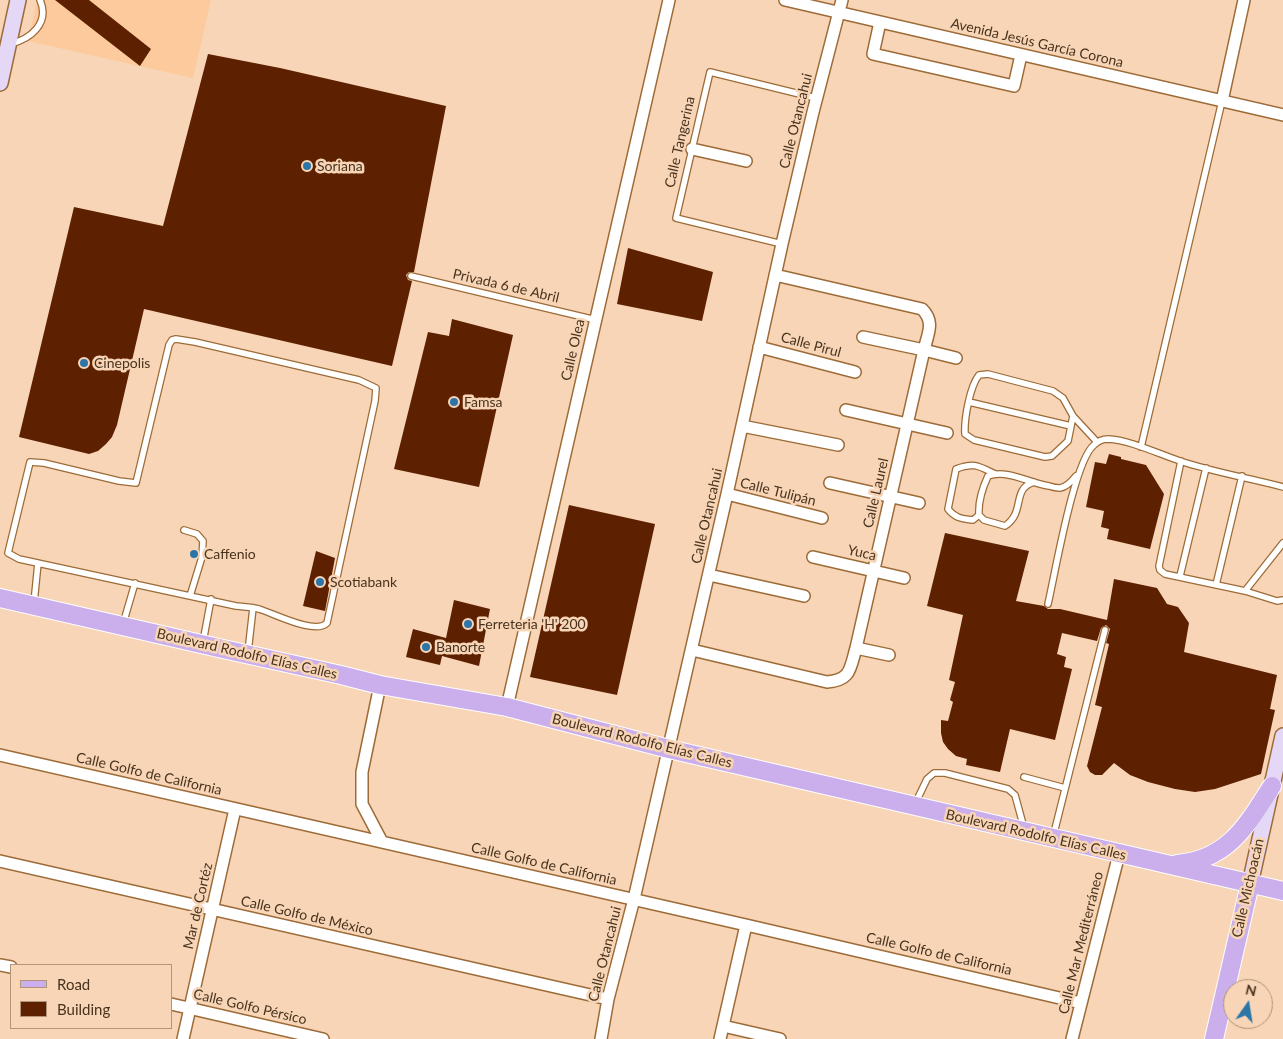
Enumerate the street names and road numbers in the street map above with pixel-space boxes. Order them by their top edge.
street label: Avenida Jesús García Corona [949,15,1125,71]
street label: Calle Otancahui [776,72,816,170]
street label: Calle Tangerina [661,95,699,189]
street label: Privada 6 de Abril [451,266,561,306]
street label: Calle Olea [558,318,588,382]
street label: Calle Pirul [779,329,843,361]
street label: Calle Laurel [860,456,892,530]
street label: Calle Otancahui [688,467,726,565]
street label: Calle Tulipán [738,474,818,510]
street label: Yuca [846,542,878,564]
street label: Boulevard Rodolfo Elías Calles [155,625,339,683]
street label: Boulevard Rodolfo Elías Calles [550,711,734,771]
street label: Calle Golfo de California [74,749,224,799]
street label: Boulevard Rodolfo Elías Calles [944,806,1128,864]
street label: Calle Michoacán [1228,837,1268,939]
street label: Calle Golfo de California [469,839,619,889]
street label: Mar de Cortéz [180,861,216,951]
street label: Calle Mar Mediterráneo [1055,870,1107,1016]
street label: Calle Golfo de México [239,893,375,939]
street label: Calle Otancahui [585,905,625,1003]
street label: Calle Golfo de California [864,929,1014,979]
street label: Calle Golfo Pérsico [192,986,308,1028]

